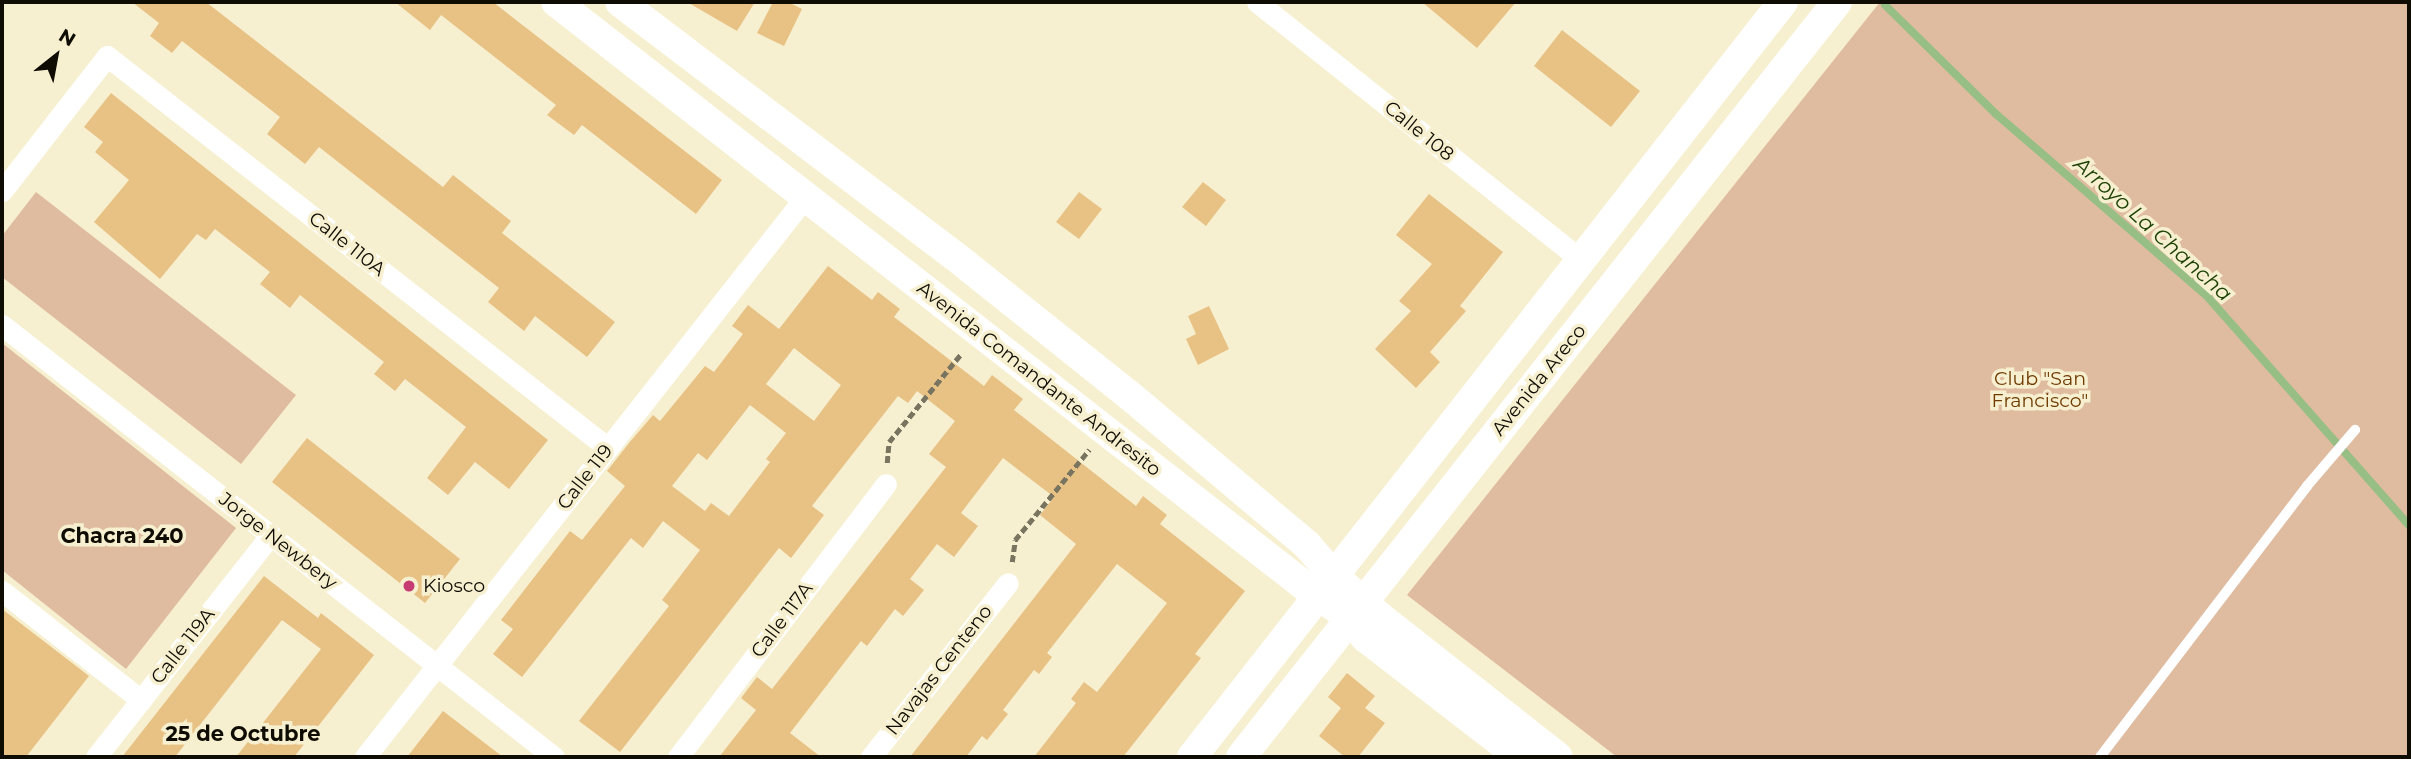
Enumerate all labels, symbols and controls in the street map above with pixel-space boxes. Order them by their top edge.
north arrow [21,21,91,91]
text: N [55,24,80,51]
street label: Calle 108 [1380,96,1458,166]
water label: Arroyo La Chancha [2069,151,2237,307]
street label: Calle 110A [304,207,390,281]
street label: Avenida Comandante Andresito [913,277,1165,481]
street label: Avenida Areco [1487,320,1591,440]
park label: Club "San Francisco" [1992,368,2088,412]
street label: Calle 119 [552,440,618,514]
street label: Jorge Newbery [214,488,342,594]
district label: Chacra 240 [60,523,184,549]
place label: Kiosco [423,575,485,597]
marker: Kiosco [401,578,417,594]
street label: Calle 117A [746,578,818,662]
street label: Navajas Centeno [881,600,997,740]
street label: Calle 119A [146,604,220,688]
district label: 25 de Octubre [165,721,321,747]

